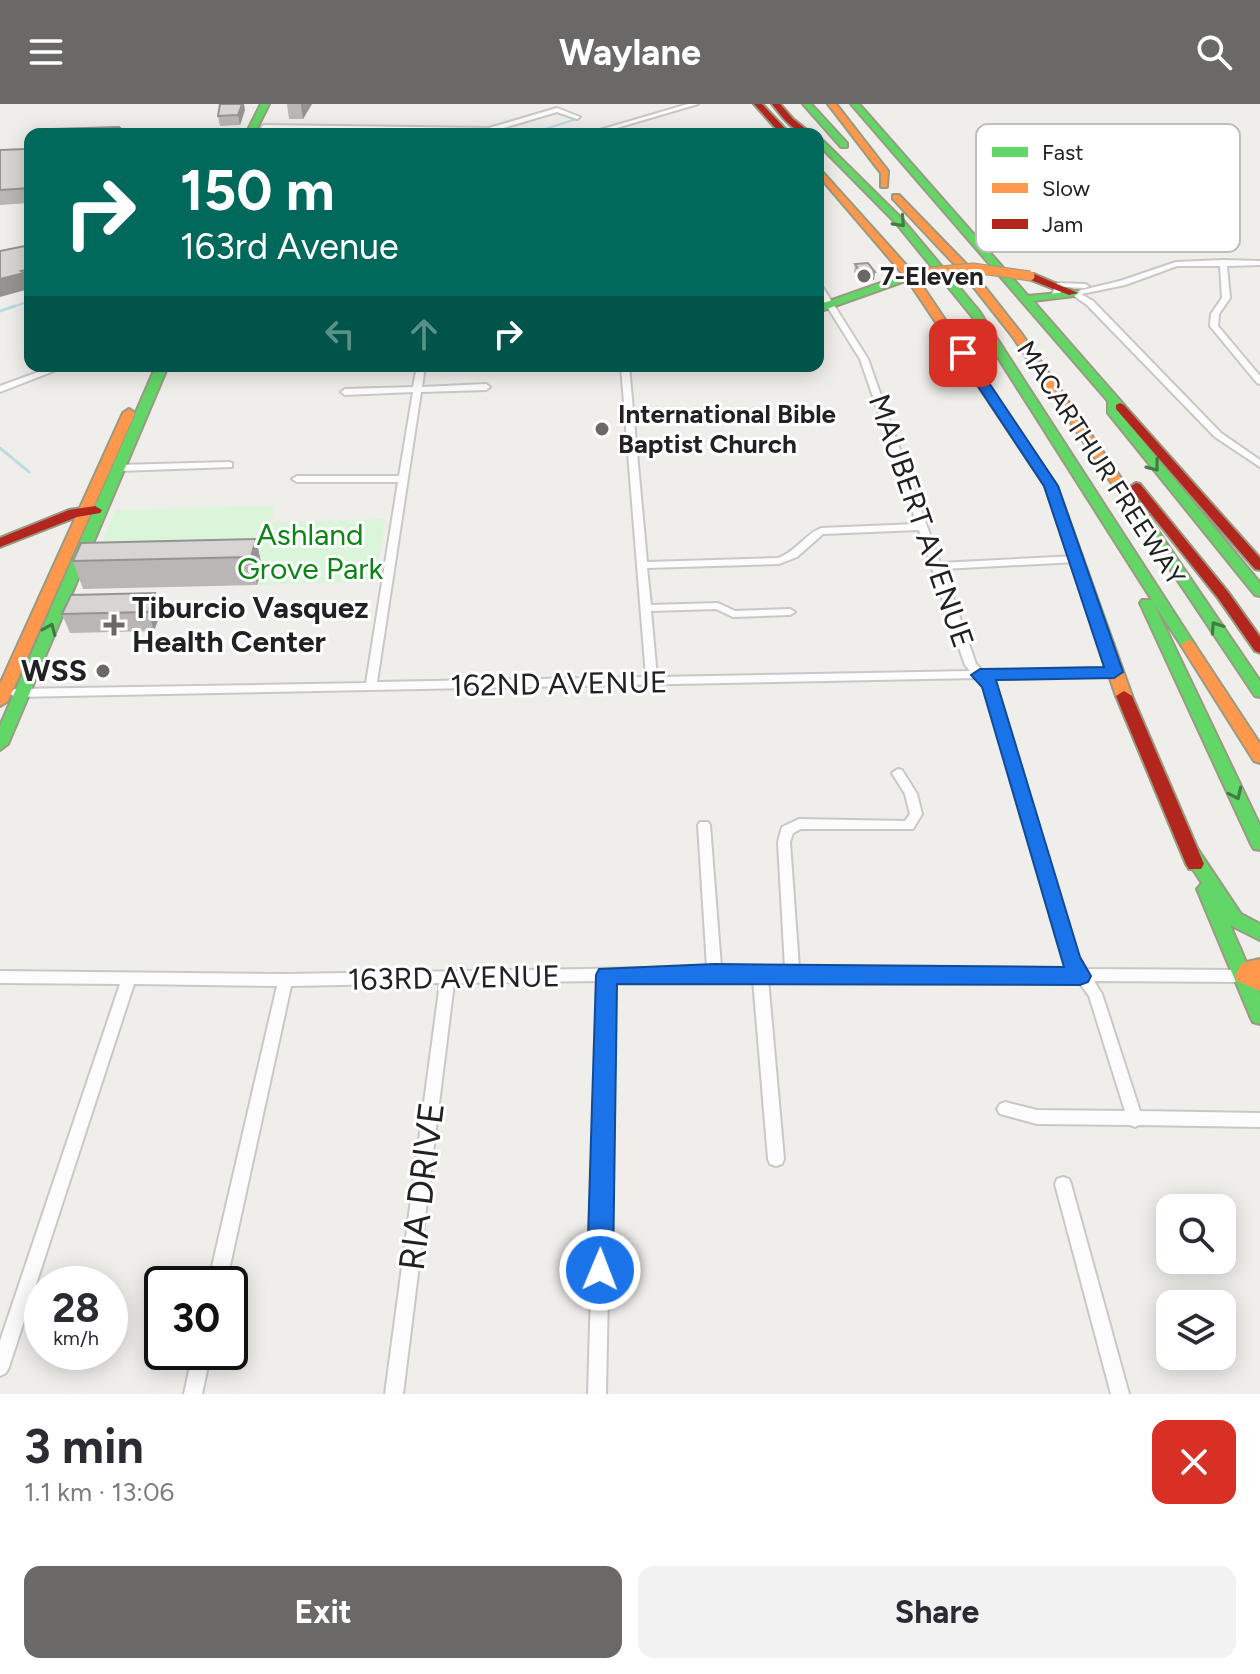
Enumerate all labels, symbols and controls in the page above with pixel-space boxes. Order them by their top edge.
icon: menu [24,30,68,74]
icon: search [1192,30,1236,74]
text: Waylane [559,31,701,74]
legend [976,124,1240,252]
text: Fast [1042,139,1084,166]
text: 150 m [180,157,335,224]
icon: right [48,160,152,264]
text: Slow [1042,175,1091,202]
text: Jam [1042,211,1083,238]
one-way arrow [890,212,904,227]
text: 163rd Avenue [180,225,399,268]
place label: 7-Eleven [880,260,984,292]
marker: 7-Eleven [855,267,873,285]
icon: left [318,312,362,356]
icon: ahead [402,312,446,356]
icon: right [486,312,530,356]
pin [929,319,997,387]
icon: arrive [941,331,985,375]
street label: MACARTHUR FREEWAY [1010,335,1192,591]
street label: MAUBERT AVENUE [861,389,982,652]
place label: International Bible Baptist Church [618,398,836,460]
marker: International Bible Baptist Church [593,420,611,438]
one-way arrow [1145,457,1159,472]
park label: Ashland Grove Park [237,516,383,587]
place label: Tiburcio Vasquez Health Center [132,589,369,660]
marker: Tiburcio Vasquez Health Center [103,614,125,636]
one-way arrow [1211,622,1226,636]
one-way arrow [41,623,57,637]
place label: WSS [21,652,87,689]
marker: WSS [94,662,112,680]
street label: 162ND AVENUE [450,663,668,704]
one-way arrow [1226,786,1242,801]
street label: 163RD AVENUE [348,957,560,998]
street label: RIA DRIVE [390,1100,453,1272]
map controls [1156,1194,1236,1370]
button: search [1156,1194,1236,1274]
position arrow [558,1228,642,1312]
speed limit sign: 30 [144,1266,248,1370]
text: 28 [52,1284,100,1332]
button: layers [1156,1290,1236,1370]
text: km/h [53,1326,99,1350]
text: 3 min [24,1417,144,1475]
button: close [1152,1420,1236,1504]
text: 1.1 km · 13:06 [24,1476,174,1508]
button: Exit [24,1566,622,1658]
button: Share [638,1566,1236,1658]

